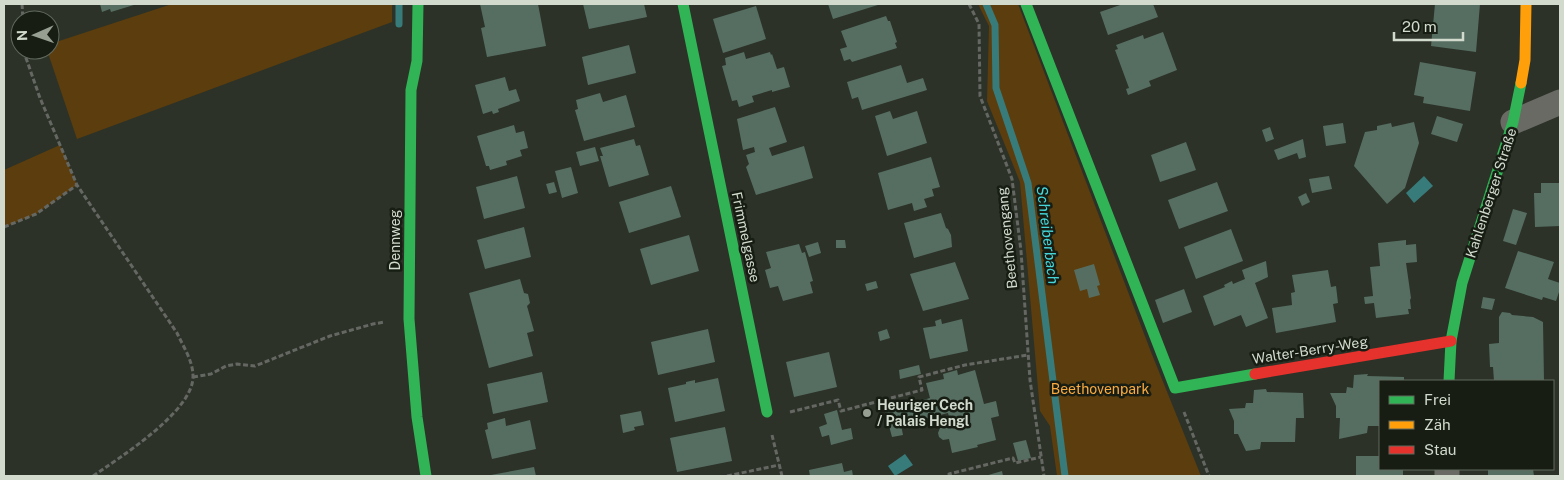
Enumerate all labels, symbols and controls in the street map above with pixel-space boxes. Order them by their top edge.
north arrow [10,10,60,60]
scale bar [1394,10,1463,42]
text: 20 m [1402,18,1437,35]
text: N [14,30,30,41]
street label: Kahlenberger Straße [1462,126,1520,260]
water label: Schreiberbach [1034,185,1062,285]
street label: Beethovengang [994,186,1020,290]
street label: Frimmelgasse [729,190,763,284]
street label: Dennweg [387,209,403,270]
street label: Walter-Berry-Weg [1251,333,1369,367]
legend [1379,380,1554,470]
park label: Beethovenpark [1051,381,1149,397]
text: Frei [1424,391,1451,408]
place label: Heuriger Cech / Palais Hengl [877,397,973,429]
marker: Heuriger Cech / Palais Hengl [861,407,873,419]
text: Zäh [1424,416,1451,433]
text: Stau [1424,441,1457,458]

